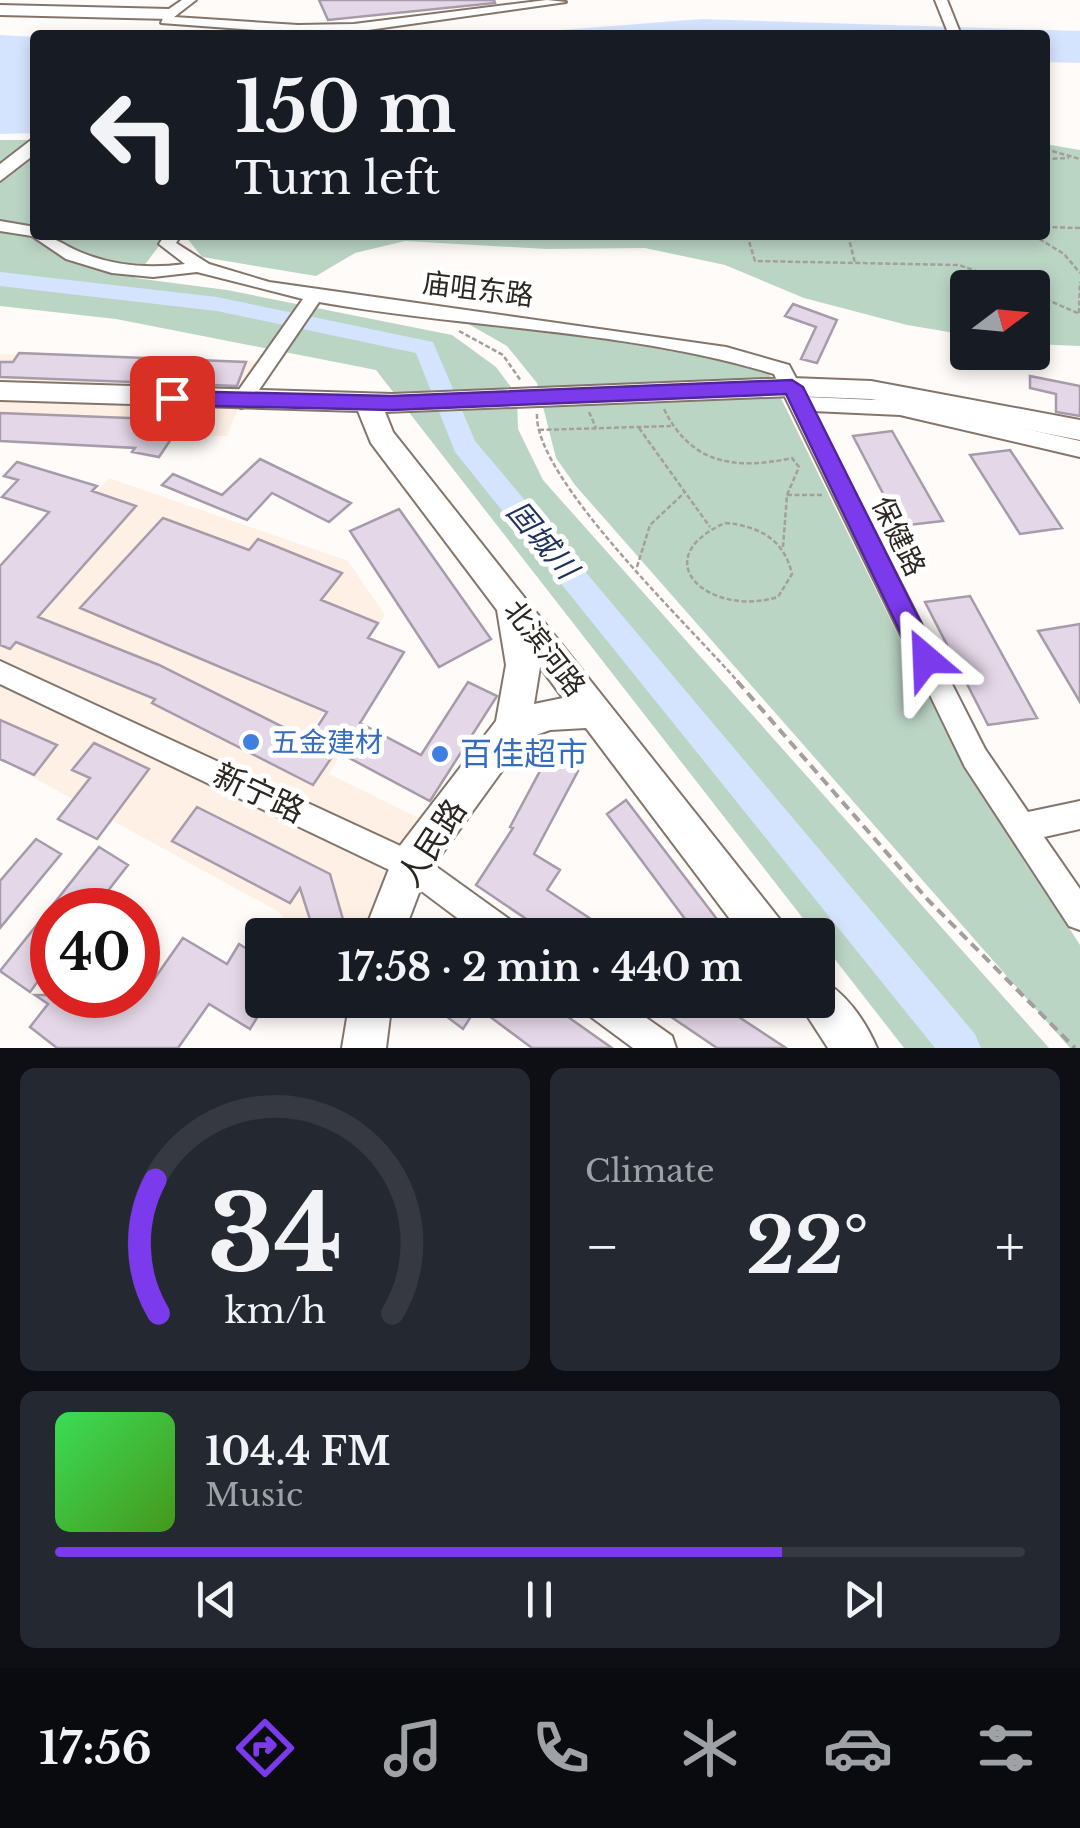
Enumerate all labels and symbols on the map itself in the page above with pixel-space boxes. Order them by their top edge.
street label: 庙咀东路 [420,265,536,314]
north arrow [950,270,1050,370]
pin [130,356,215,441]
street label: 保健路 [864,491,933,582]
water label: 固城川 [499,493,587,588]
street label: 北滨河路 [496,593,593,703]
position arrow [874,607,978,711]
place label: 五金建材 [271,725,383,760]
marker: 五金建材 [240,731,262,753]
place label: 百佳超市 [460,734,588,774]
marker: 百佳超市 [429,743,451,765]
street label: 新宁路 [207,755,311,831]
street label: 人民路 [389,792,475,894]
speed limit sign: 40 [30,888,160,1018]

